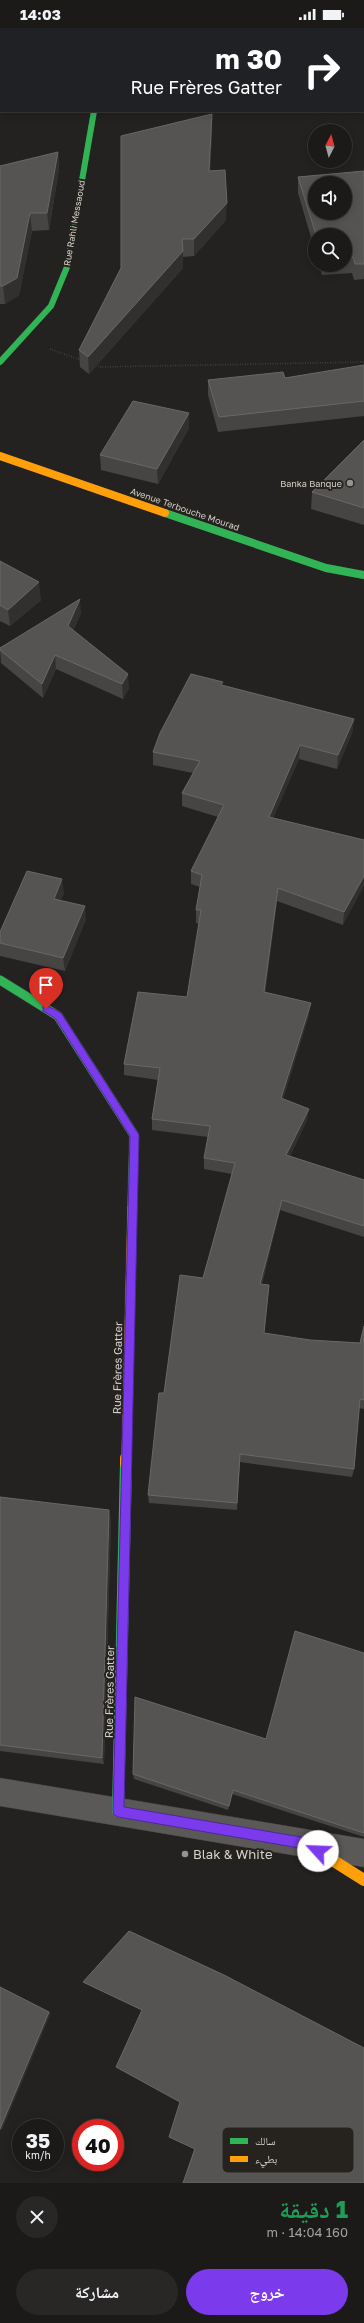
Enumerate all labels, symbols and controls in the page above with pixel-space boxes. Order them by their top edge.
text: 14:03 [20,5,61,23]
text: 30 m [215,42,282,75]
icon: right [296,44,348,96]
text: Rue Frères Gatter [131,76,282,98]
north arrow [308,124,352,168]
map controls [308,124,352,272]
button: sound [308,176,352,220]
street label: Rue Rahli Messaoud [61,179,87,267]
button: search [308,228,352,272]
place label: Banka Banque [280,478,342,489]
marker: Banka Banque [345,478,355,488]
street label: Avenue Terbouche Mourad [129,485,241,533]
pin [29,968,63,1009]
icon: arrive [35,974,57,996]
street label: Rue Frères Gatter [110,1321,124,1414]
street label: Rue Frères Gatter [102,1645,116,1738]
position arrow [297,1830,339,1872]
place label: Blak & White [193,1846,272,1862]
marker: Blak & White [180,1849,190,1859]
speed limit sign: 40 [72,2119,124,2171]
legend [222,2127,354,2173]
text: 35 [26,2128,50,2152]
text: سالك [255,2134,275,2147]
text: km/h [25,2149,51,2161]
text: بطيء [255,2152,277,2168]
text: 1 دقيقة [279,2194,348,2223]
button: close [16,2196,58,2238]
text: 160 m · 14:04 [266,2224,348,2240]
button: مشاركة [16,2269,178,2315]
button: خروج [186,2269,348,2315]

